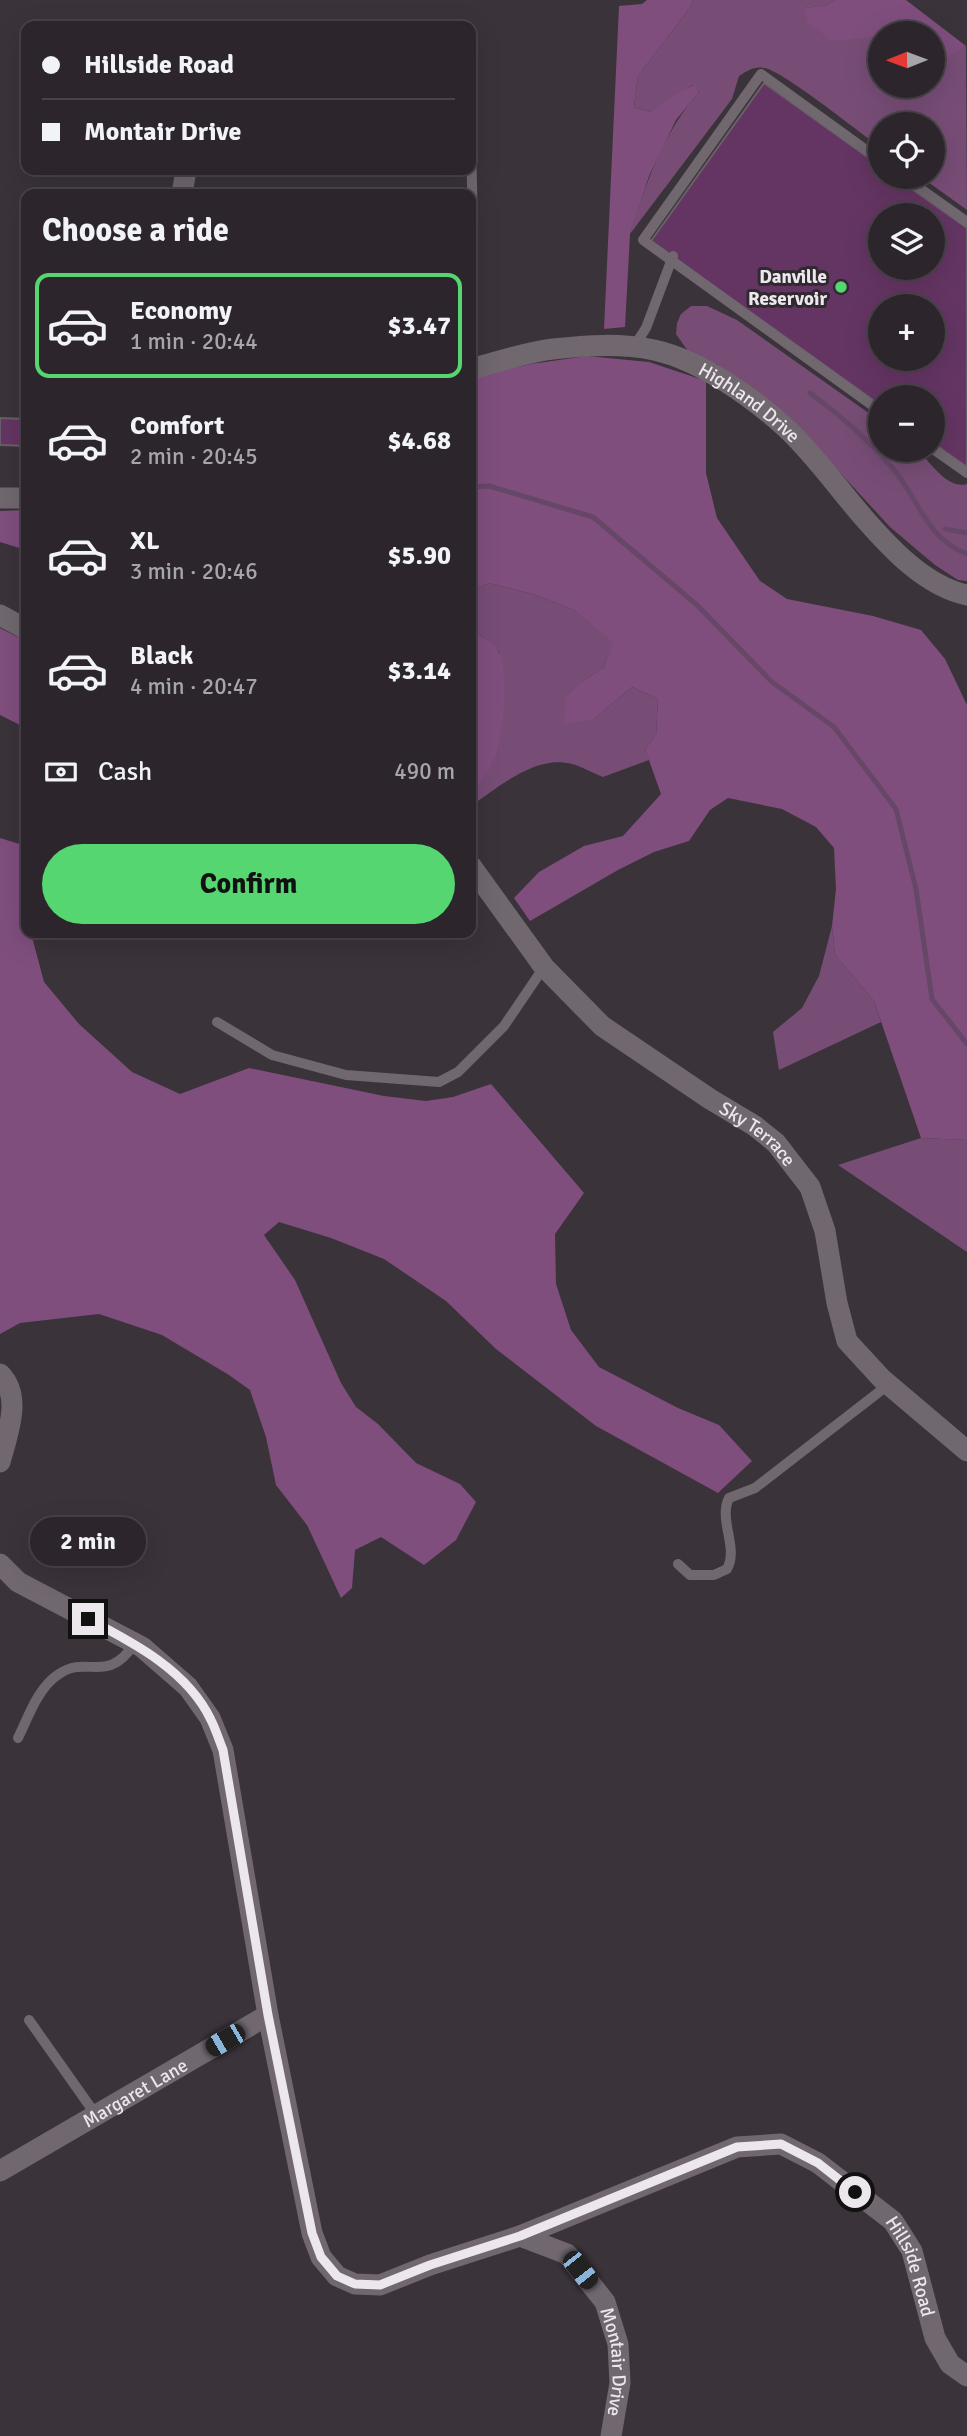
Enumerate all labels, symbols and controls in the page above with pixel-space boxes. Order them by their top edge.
north arrow [868,21,945,98]
map controls [868,21,945,462]
text: Hillside Road [84,49,234,81]
button: locate [868,112,945,189]
text: Montair Drive [84,116,241,148]
button: layers [868,203,945,280]
text: Choose a ride [42,211,229,250]
place label: Danville Reservoir [748,265,827,311]
marker: Danville Reservoir [833,279,849,295]
icon: car [46,294,109,357]
button: + [868,294,945,371]
text: Economy [130,295,232,327]
text: $3.47 [387,310,451,342]
text: 1 min · 20:44 [130,327,258,356]
street label: Highland Drive [694,358,805,448]
button: − [868,385,945,462]
icon: car [46,409,109,472]
text: Comfort [130,410,224,442]
text: $4.68 [387,425,451,457]
text: 2 min · 20:45 [130,442,258,471]
icon: car [46,524,109,587]
text: XL [130,525,160,557]
text: $5.90 [387,540,451,572]
text: 3 min · 20:46 [130,557,258,586]
icon: car [46,639,109,702]
text: Black [130,640,193,672]
text: $3.14 [387,655,451,687]
text: 4 min · 20:47 [130,672,258,701]
icon: cash [42,753,80,791]
text: Cash [98,756,152,788]
text: 490 m [394,757,455,786]
button: Confirm [42,844,455,924]
street label: Sky Terrace [715,1096,801,1171]
callout: 2 min [30,1518,146,1566]
text: 2 min [60,1527,116,1556]
route end [72,1603,104,1635]
car [202,2020,249,2060]
street label: Margaret Lane [78,2053,192,2133]
route start [839,2176,871,2208]
street label: Hillside Road [880,2212,940,2319]
car [559,2247,602,2293]
street label: Montair Drive [594,2305,631,2418]

